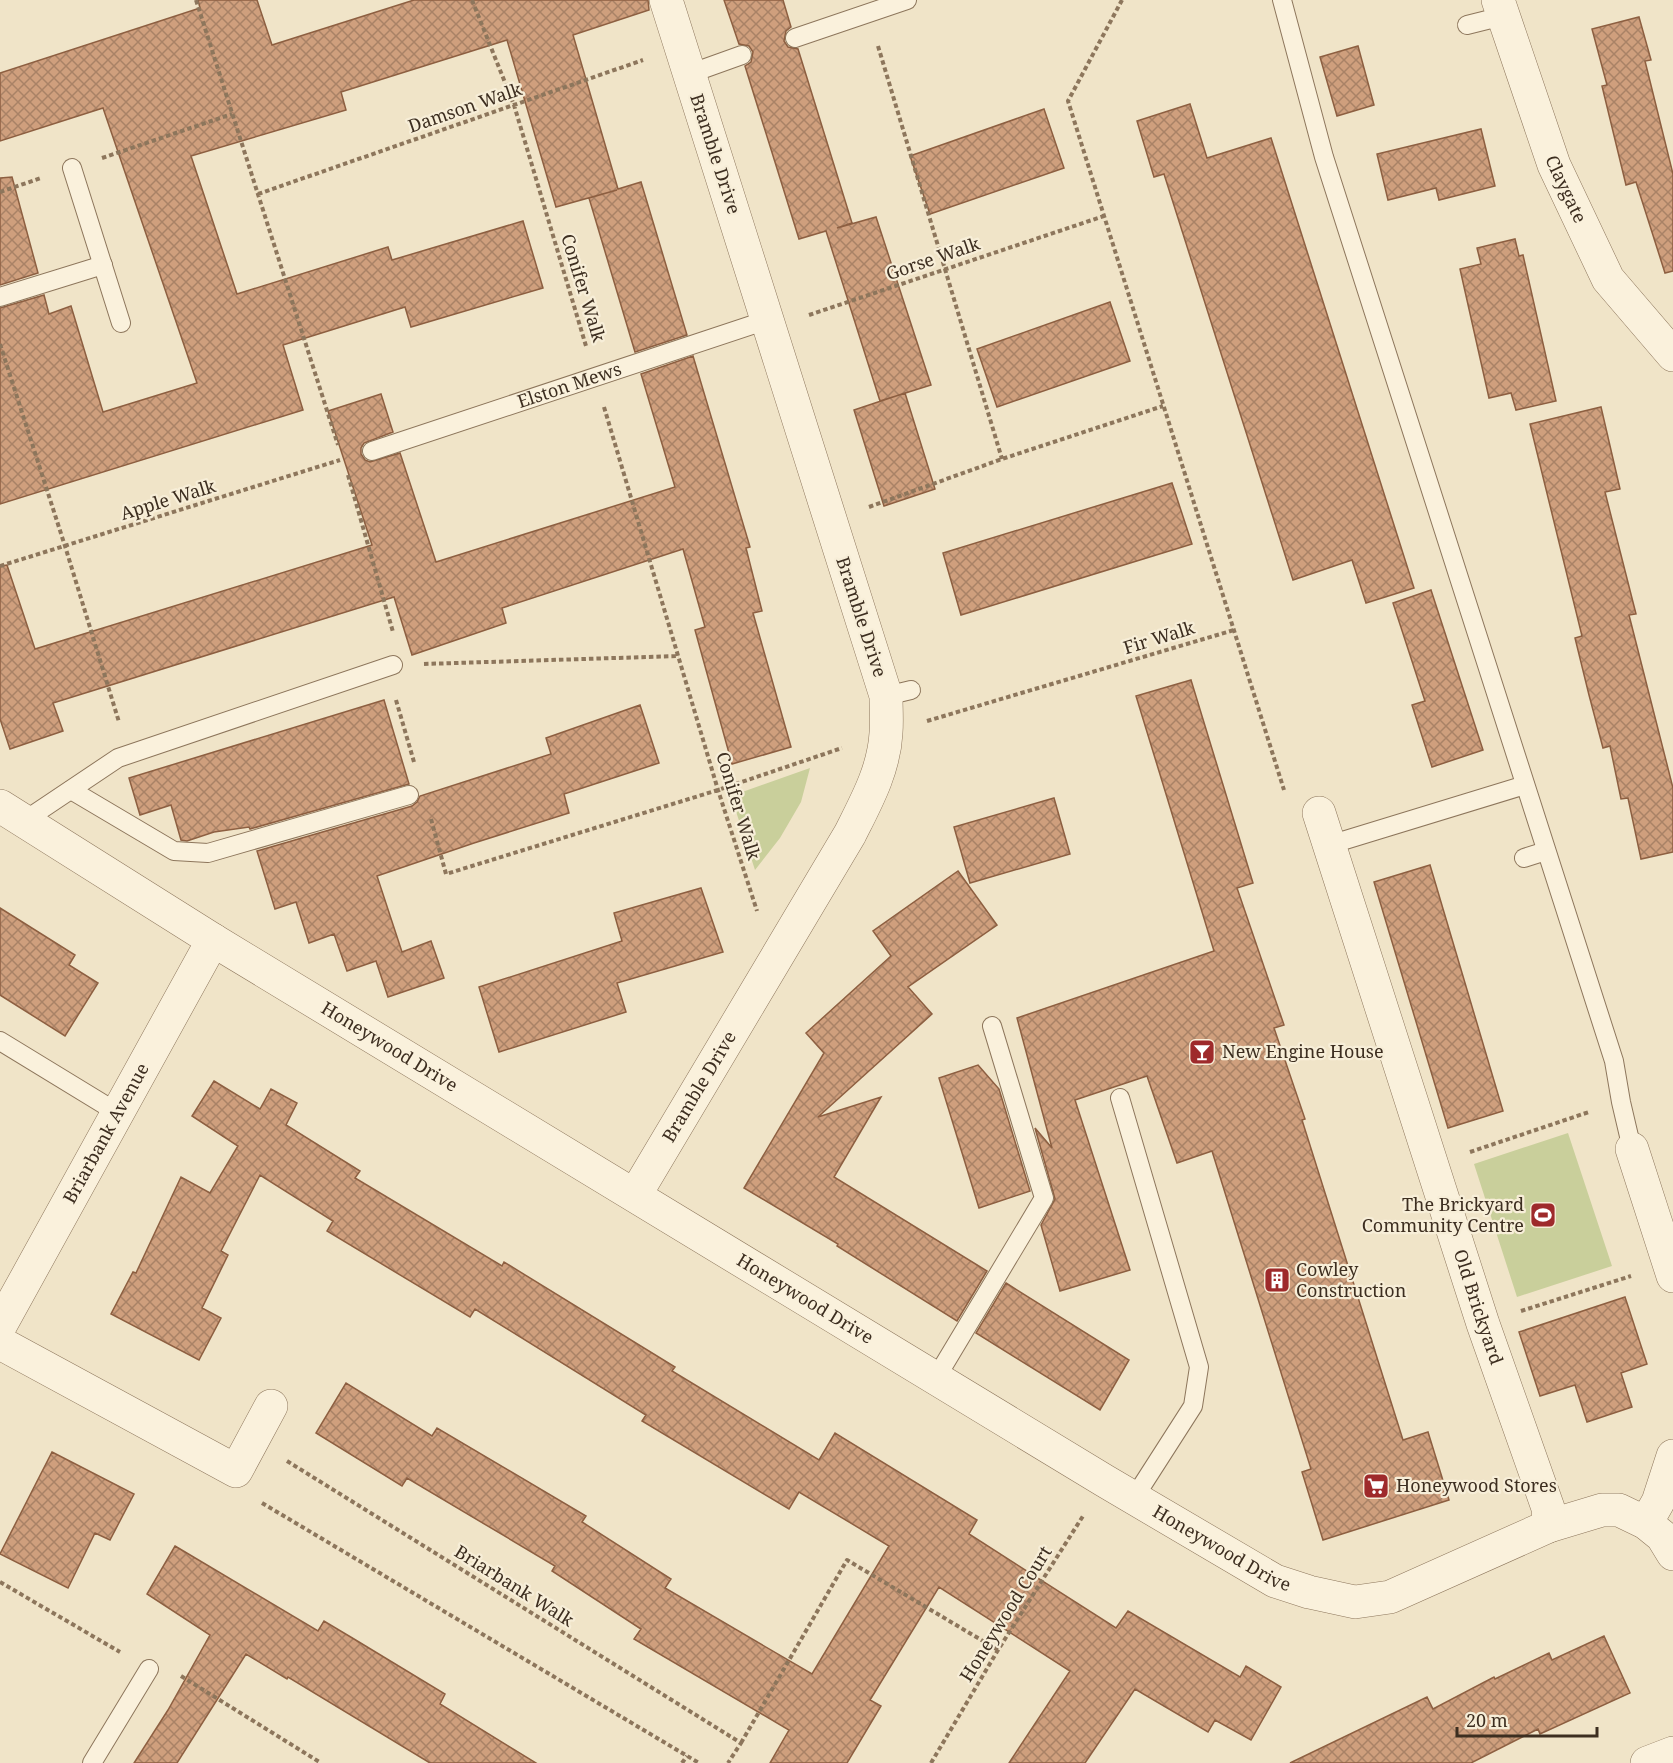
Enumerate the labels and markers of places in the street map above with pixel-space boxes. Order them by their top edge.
bar icon: New Engine House [1187,1037,1217,1067]
place label: New Engine House [1222,1039,1384,1063]
place label: The Brickyard Community Centre [1362,1192,1524,1237]
sports icon: The Brickyard Community Centre [1528,1200,1558,1230]
place label: Cowley Construction [1296,1257,1407,1302]
building icon: Cowley Construction [1262,1265,1292,1295]
supermarket icon: Honeywood Stores [1361,1471,1391,1501]
place label: Honeywood Stores [1396,1473,1557,1497]

